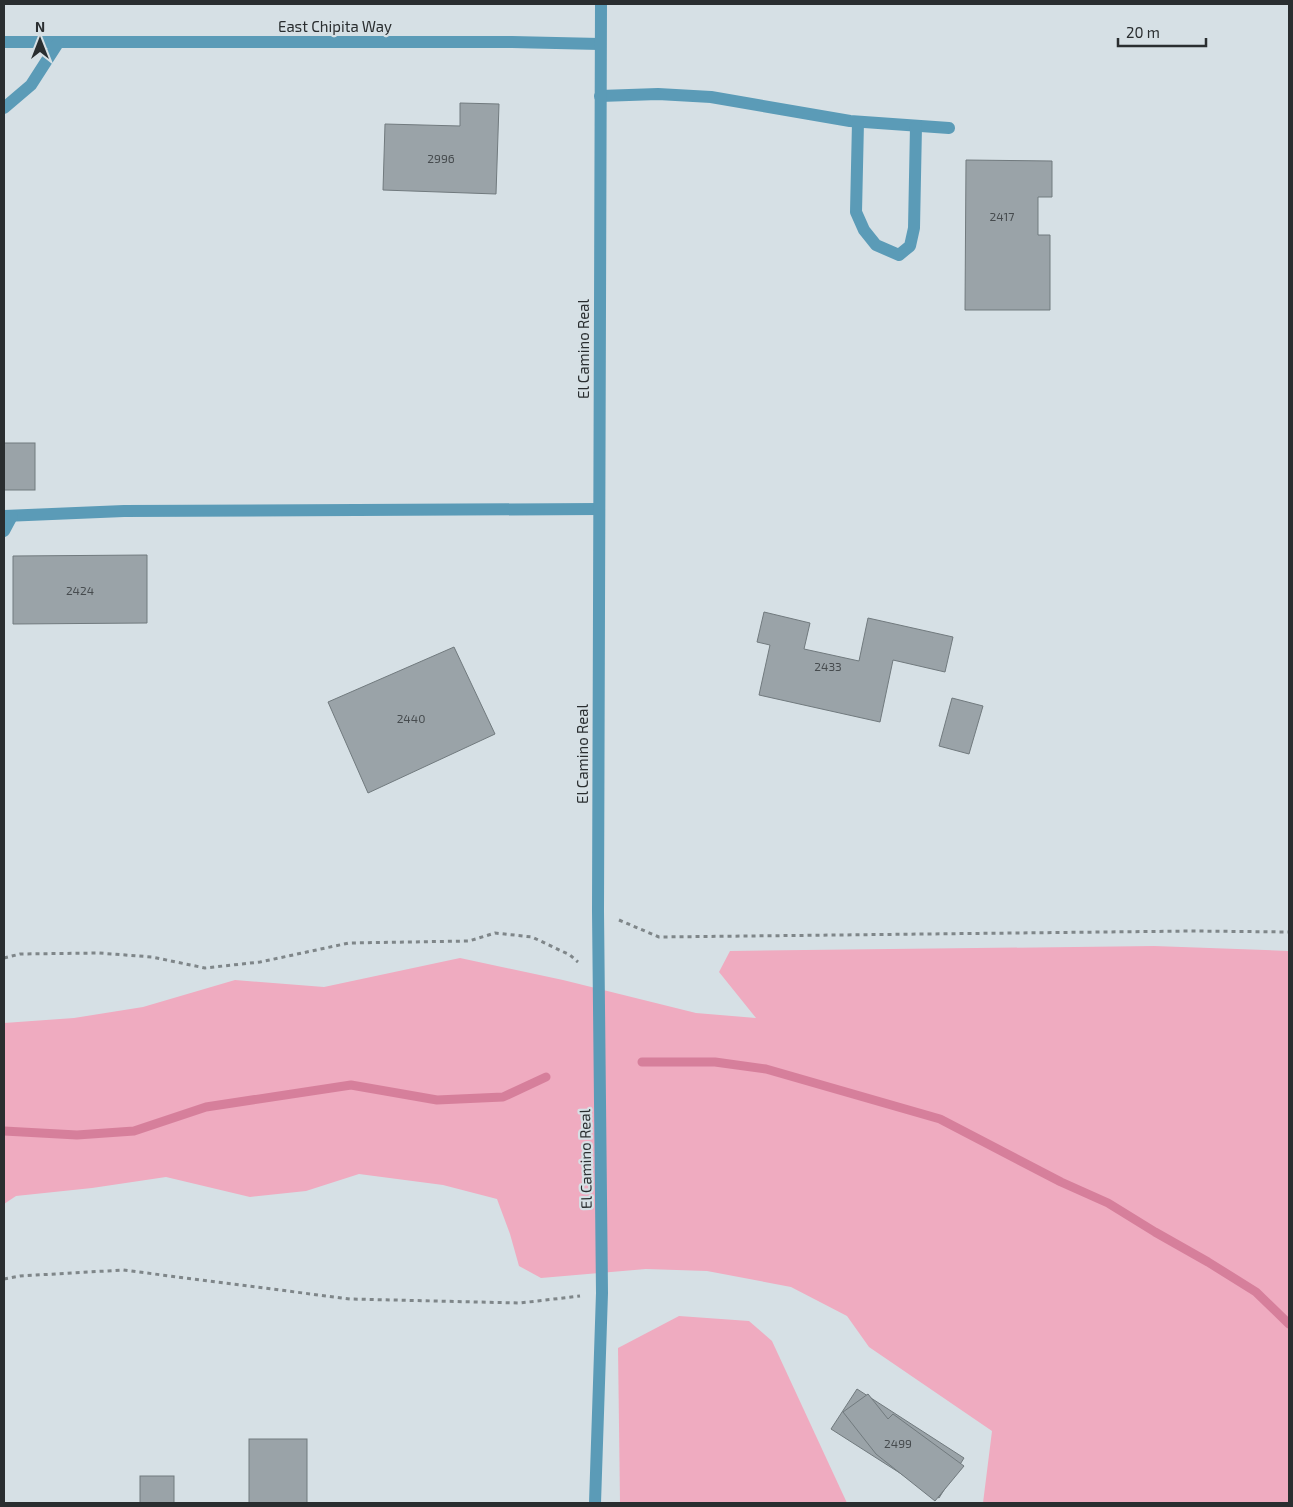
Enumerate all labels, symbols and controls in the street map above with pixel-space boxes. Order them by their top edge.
north arrow [15,15,65,65]
scale bar [1118,15,1206,47]
street label: East Chipita Way [278,17,392,35]
text: N [35,18,45,35]
text: 20 m [1126,23,1160,41]
house number: 2996 [427,151,455,165]
house number: 2417 [989,209,1015,223]
street label: El Camino Real [574,298,592,399]
house number: 2424 [66,583,94,597]
house number: 2433 [814,659,842,673]
street label: El Camino Real [573,703,591,804]
house number: 2440 [397,711,425,725]
street label: El Camino Real [575,1108,595,1209]
house number: 2499 [884,1436,912,1450]

